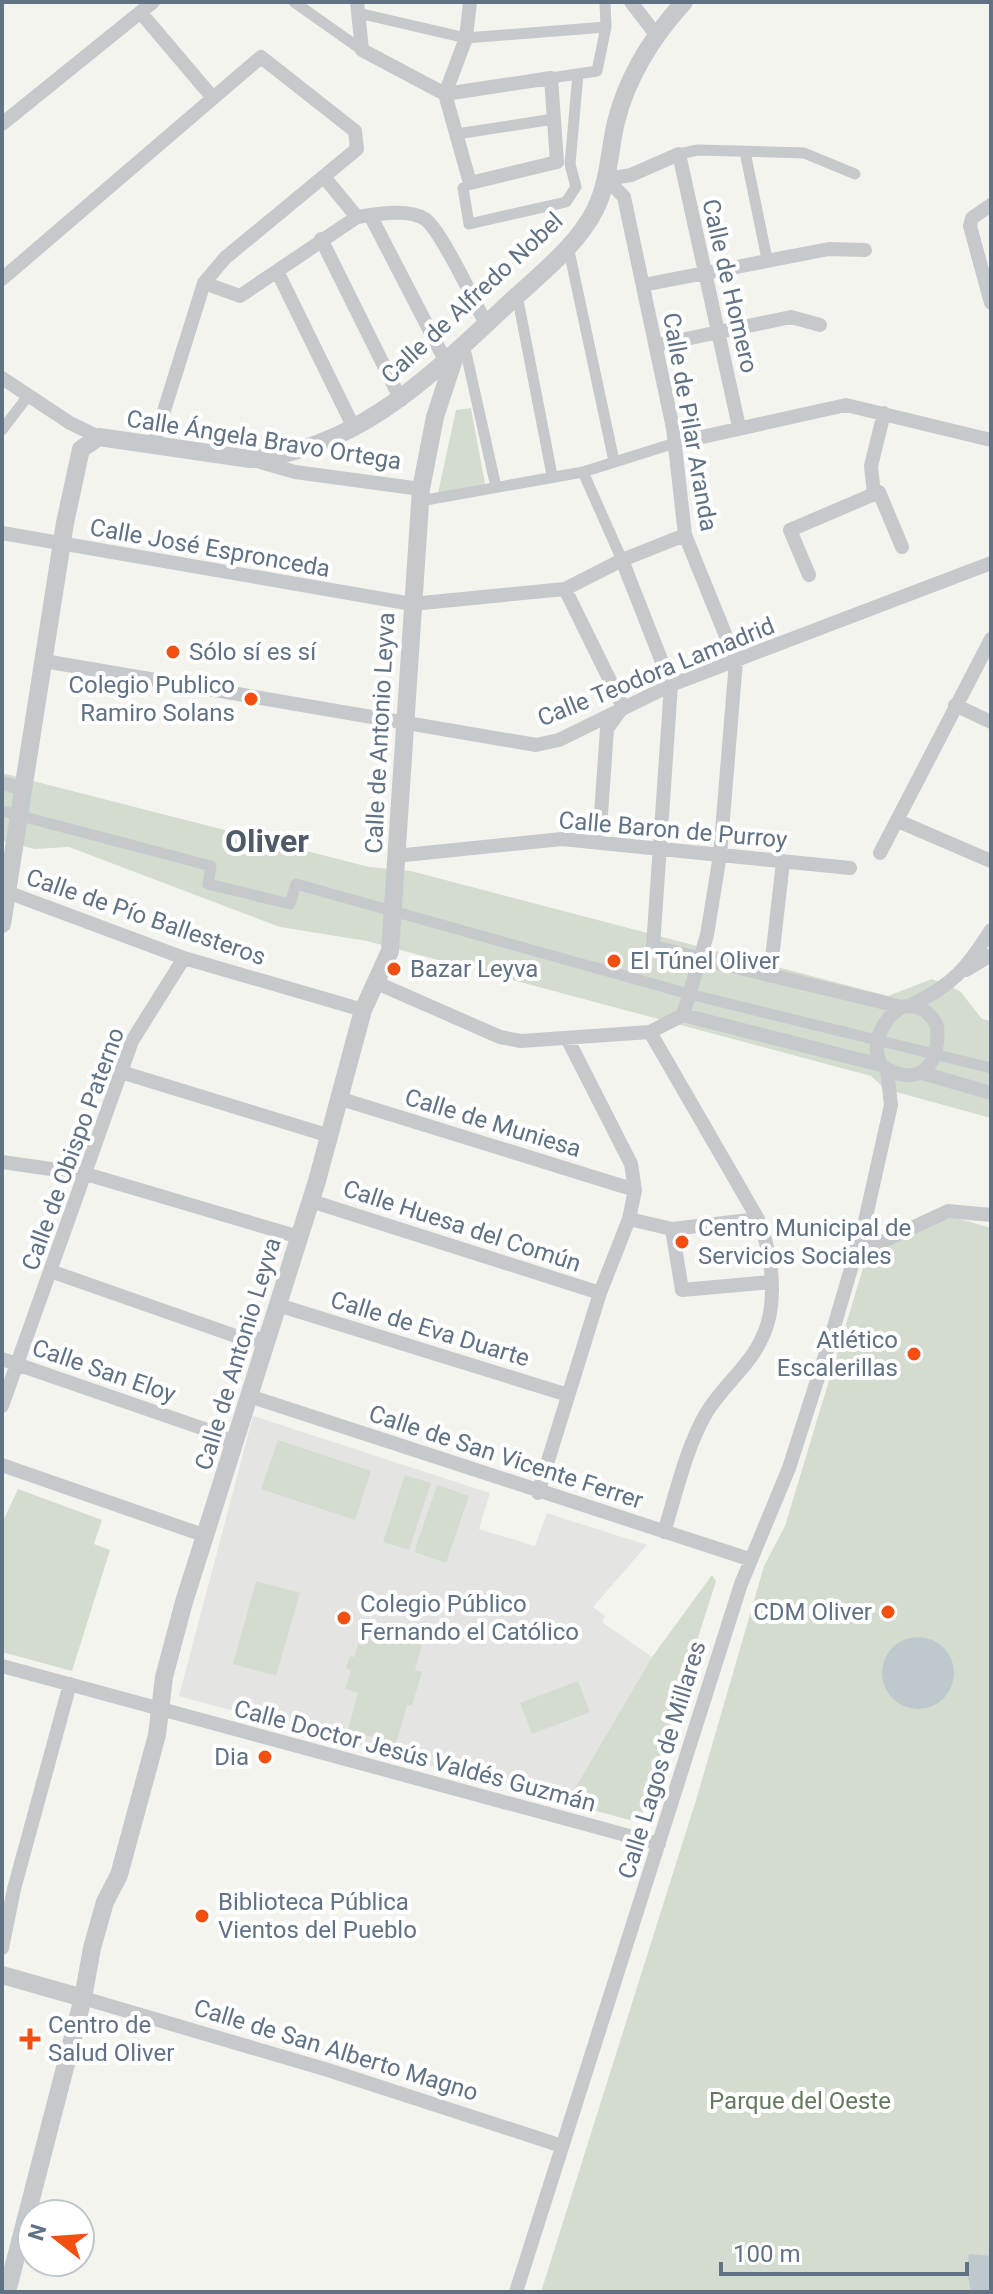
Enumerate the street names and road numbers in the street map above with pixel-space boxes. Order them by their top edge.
street label: Calle de Homero [696,196,764,376]
street label: Calle de Alfredo Nobel [376,207,568,389]
street label: Calle de Pilar Aranda [657,311,723,533]
street label: Calle Ángela Bravo Ortega [125,404,403,476]
street label: Calle José Espronceda [88,513,332,583]
street label: Calle de Antonio Leyva [360,612,400,854]
street label: Calle Teodora Lamadrid [533,612,779,732]
street label: Calle Baron de Purroy [558,806,789,854]
street label: Calle de Pío Ballesteros [23,863,269,971]
street label: Calle de Obispo Paterno [16,1024,130,1274]
street label: Calle de Muniesa [402,1083,584,1163]
street label: Calle Huesa del Común [340,1174,584,1278]
street label: Calle de Antonio Leyva [189,1234,287,1474]
street label: Calle de Eva Duarte [327,1285,533,1373]
street label: Calle San Eloy [29,1333,180,1409]
street label: Calle de San Vicente Ferrer [365,1399,647,1515]
street label: Calle Lagos de Millares [612,1638,712,1882]
street label: Calle Doctor Jesús Valdés Guzmán [231,1694,599,1818]
street label: Calle de San Alberto Magno [190,1993,482,2107]

